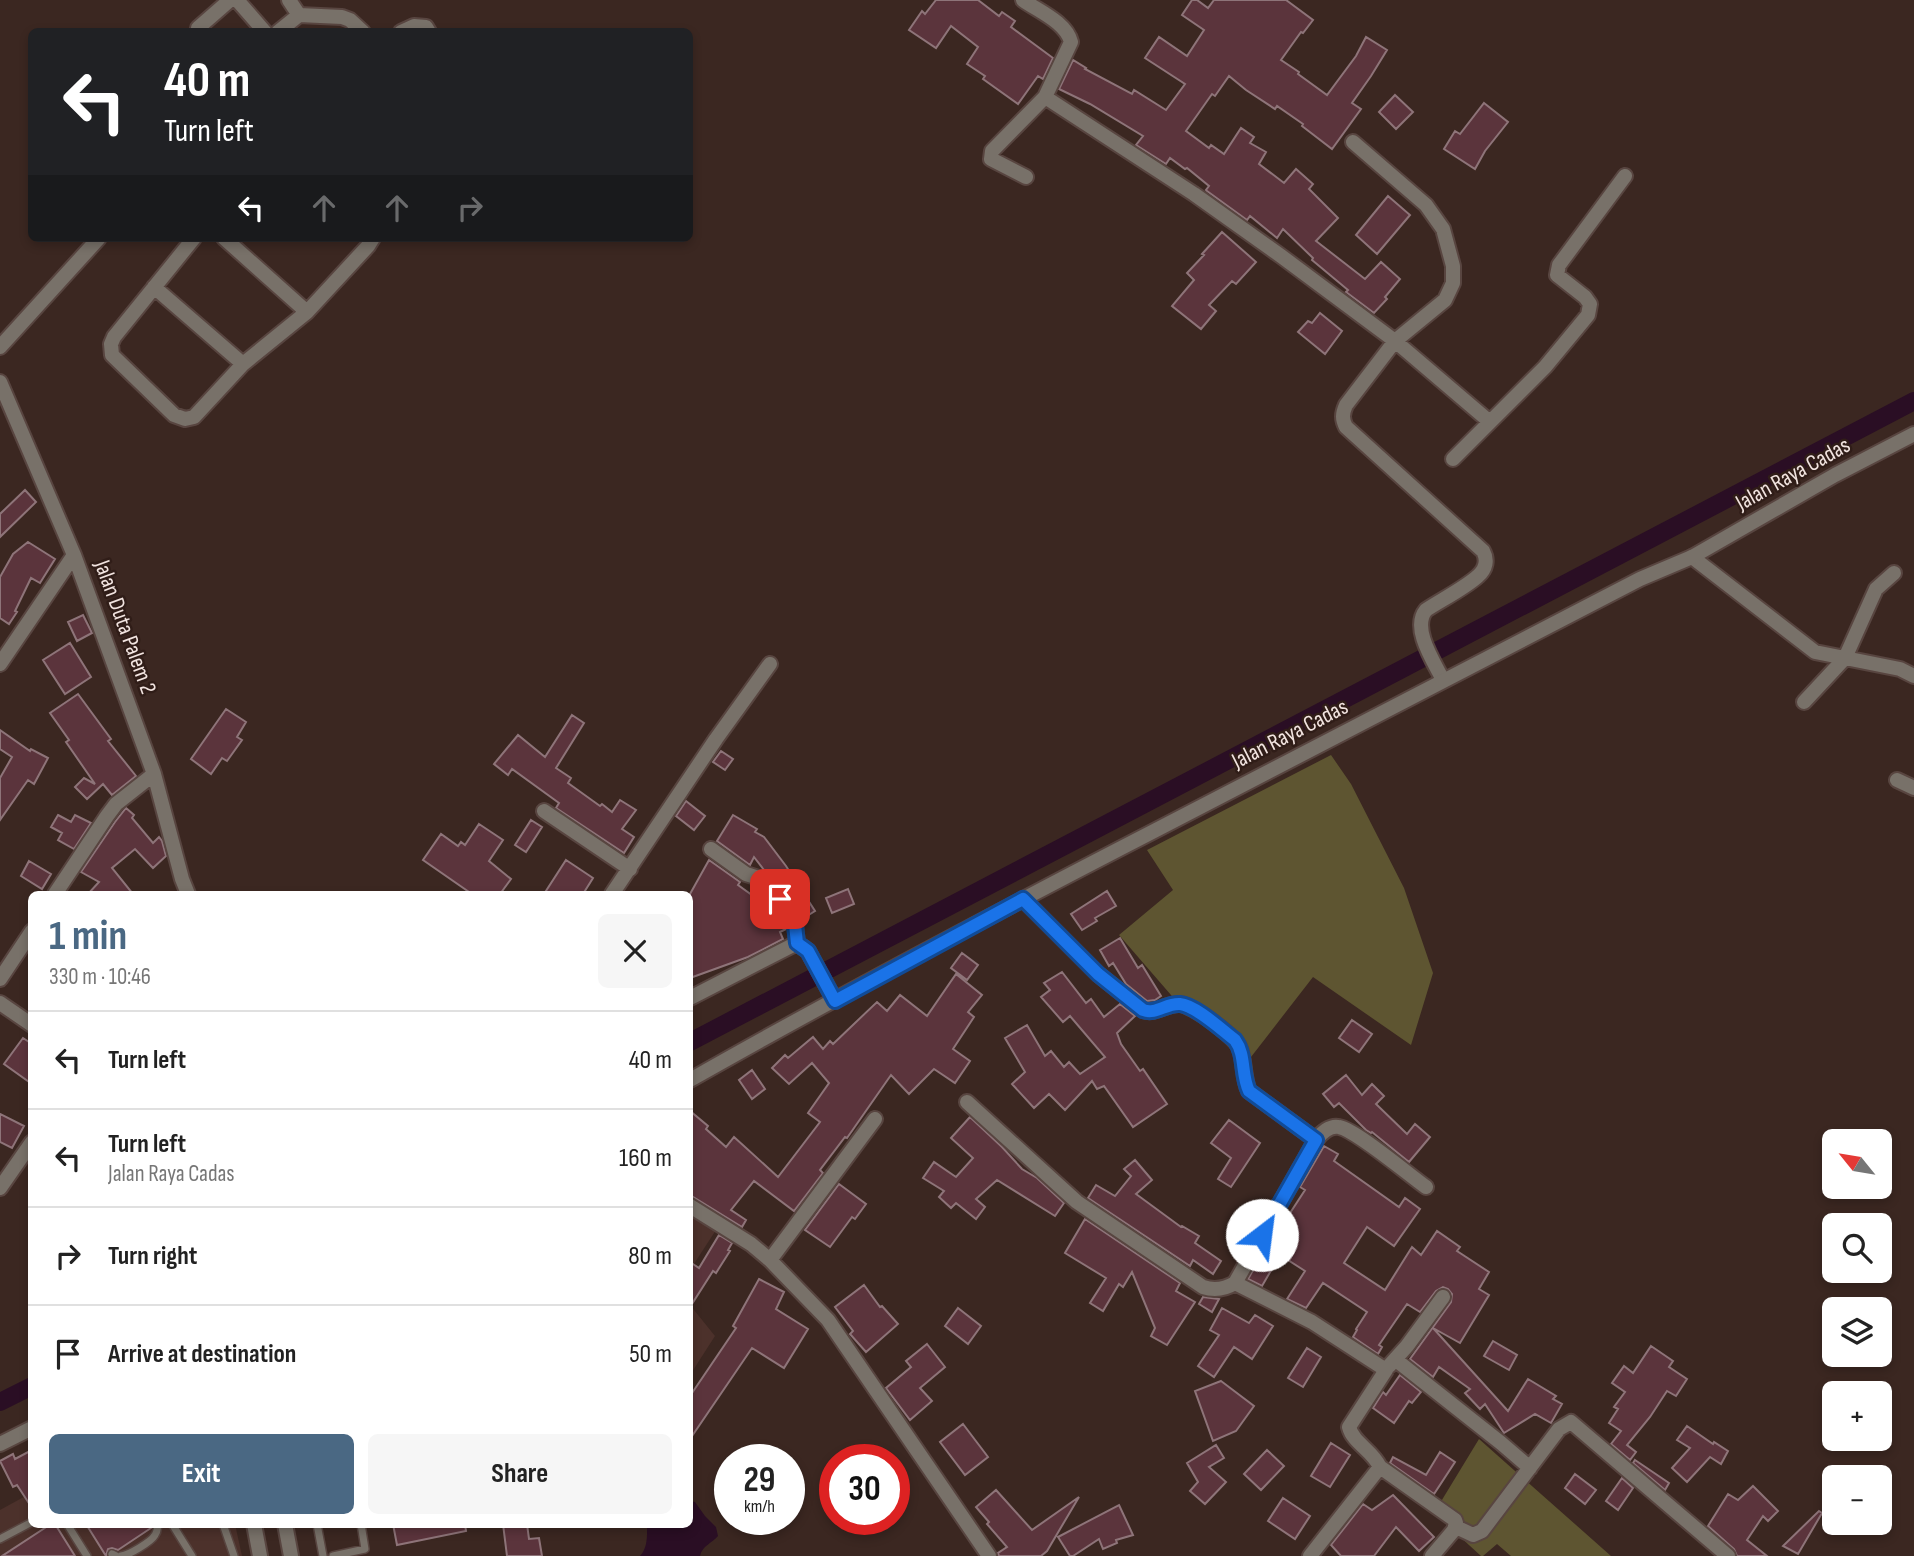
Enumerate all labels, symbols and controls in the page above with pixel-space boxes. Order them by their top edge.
text: 40 m [164,52,250,111]
icon: left [49,56,140,147]
text: Turn left [164,112,254,151]
icon: left [232,189,270,227]
icon: ahead [305,189,343,227]
icon: ahead [378,189,416,227]
icon: right [451,189,489,227]
street label: Jalan Raya Cadas [1730,431,1855,517]
street label: Jalan Duta Palem 2 [88,555,162,698]
street label: Jalan Raya Cadas [1226,693,1353,776]
pin [750,869,810,929]
icon: arrive [761,880,799,918]
text: 1 min [49,911,127,962]
button: close [598,914,672,988]
text: 330 m · 10:46 [49,963,151,991]
icon: left [49,1041,87,1079]
text: Turn left [108,1045,186,1076]
text: 40 m [629,1045,672,1076]
text: Turn left [108,1129,186,1160]
north arrow [1822,1129,1892,1199]
map controls [1822,1129,1892,1535]
icon: left [49,1139,87,1177]
text: 160 m [619,1143,672,1174]
text: Jalan Raya Cadas [108,1160,235,1188]
position arrow [1225,1198,1299,1272]
button: search [1822,1213,1892,1283]
icon: right [49,1237,87,1275]
text: Turn right [108,1241,197,1272]
text: 80 m [628,1241,672,1272]
button: layers [1822,1297,1892,1367]
icon: arrive [49,1335,87,1373]
text: Arrive at destination [108,1339,296,1370]
text: 50 m [629,1339,672,1370]
button: + [1822,1381,1892,1451]
button: Exit [49,1434,354,1514]
button: Share [368,1434,672,1514]
speed limit sign: 30 [819,1444,910,1535]
text: 29 [744,1459,775,1502]
button: − [1822,1465,1892,1535]
text: km/h [744,1496,775,1517]

